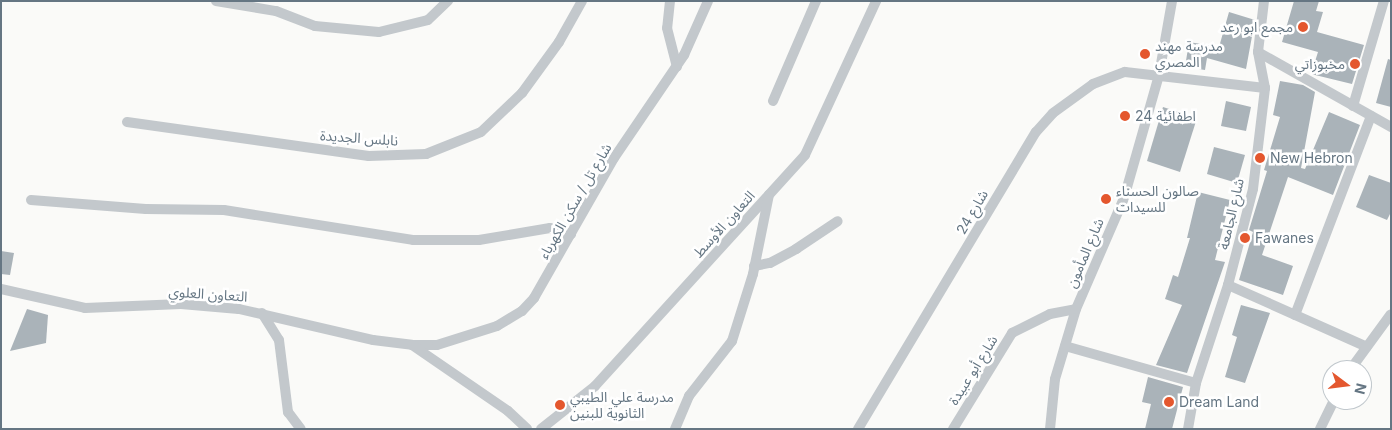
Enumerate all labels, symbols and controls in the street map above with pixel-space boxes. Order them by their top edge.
place label: مجمع ابو رعد [1220,19,1293,35]
marker: مجمع ابو رعد [1297,21,1309,33]
place label: مدرسة مهند المصري [1155,38,1223,70]
marker: مدرسة مهند المصري [1139,48,1151,60]
place label: مخبوزاتي [1295,56,1345,72]
marker: مخبوزاتي [1349,58,1361,70]
place label: اطفائية 24 [1135,108,1196,124]
marker: اطفائية 24 [1119,110,1131,122]
street label: نابلس الجديدة [319,127,399,149]
street label: شارع تل / سكن الكهرباء [535,140,615,262]
place label: New Hebron [1270,150,1353,166]
marker: New Hebron [1254,152,1266,164]
street label: شارع الجامعة [1215,177,1247,251]
place label: صالون الحسناء للسيدات [1116,183,1199,216]
street label: التعاون الأوسط [690,187,758,261]
street label: شارع 24 [953,187,991,237]
marker: صالون الحسناء للسيدات [1100,193,1112,205]
street label: شارع المأمون [1063,216,1107,290]
place label: Fawanes [1255,230,1314,246]
marker: Fawanes [1239,232,1251,244]
street label: التعاون العلوي [168,283,248,305]
street label: شارع أبو عبيدة [945,332,1001,408]
north arrow [1322,360,1372,410]
text: N [1351,381,1371,396]
place label: مدرسة علي الطيبي الثانوية للبنين [570,389,674,422]
place label: Dream Land [1179,394,1259,410]
marker: Dream Land [1163,396,1175,408]
marker: مدرسة علي الطيبي الثانوية للبنين [554,399,566,411]

